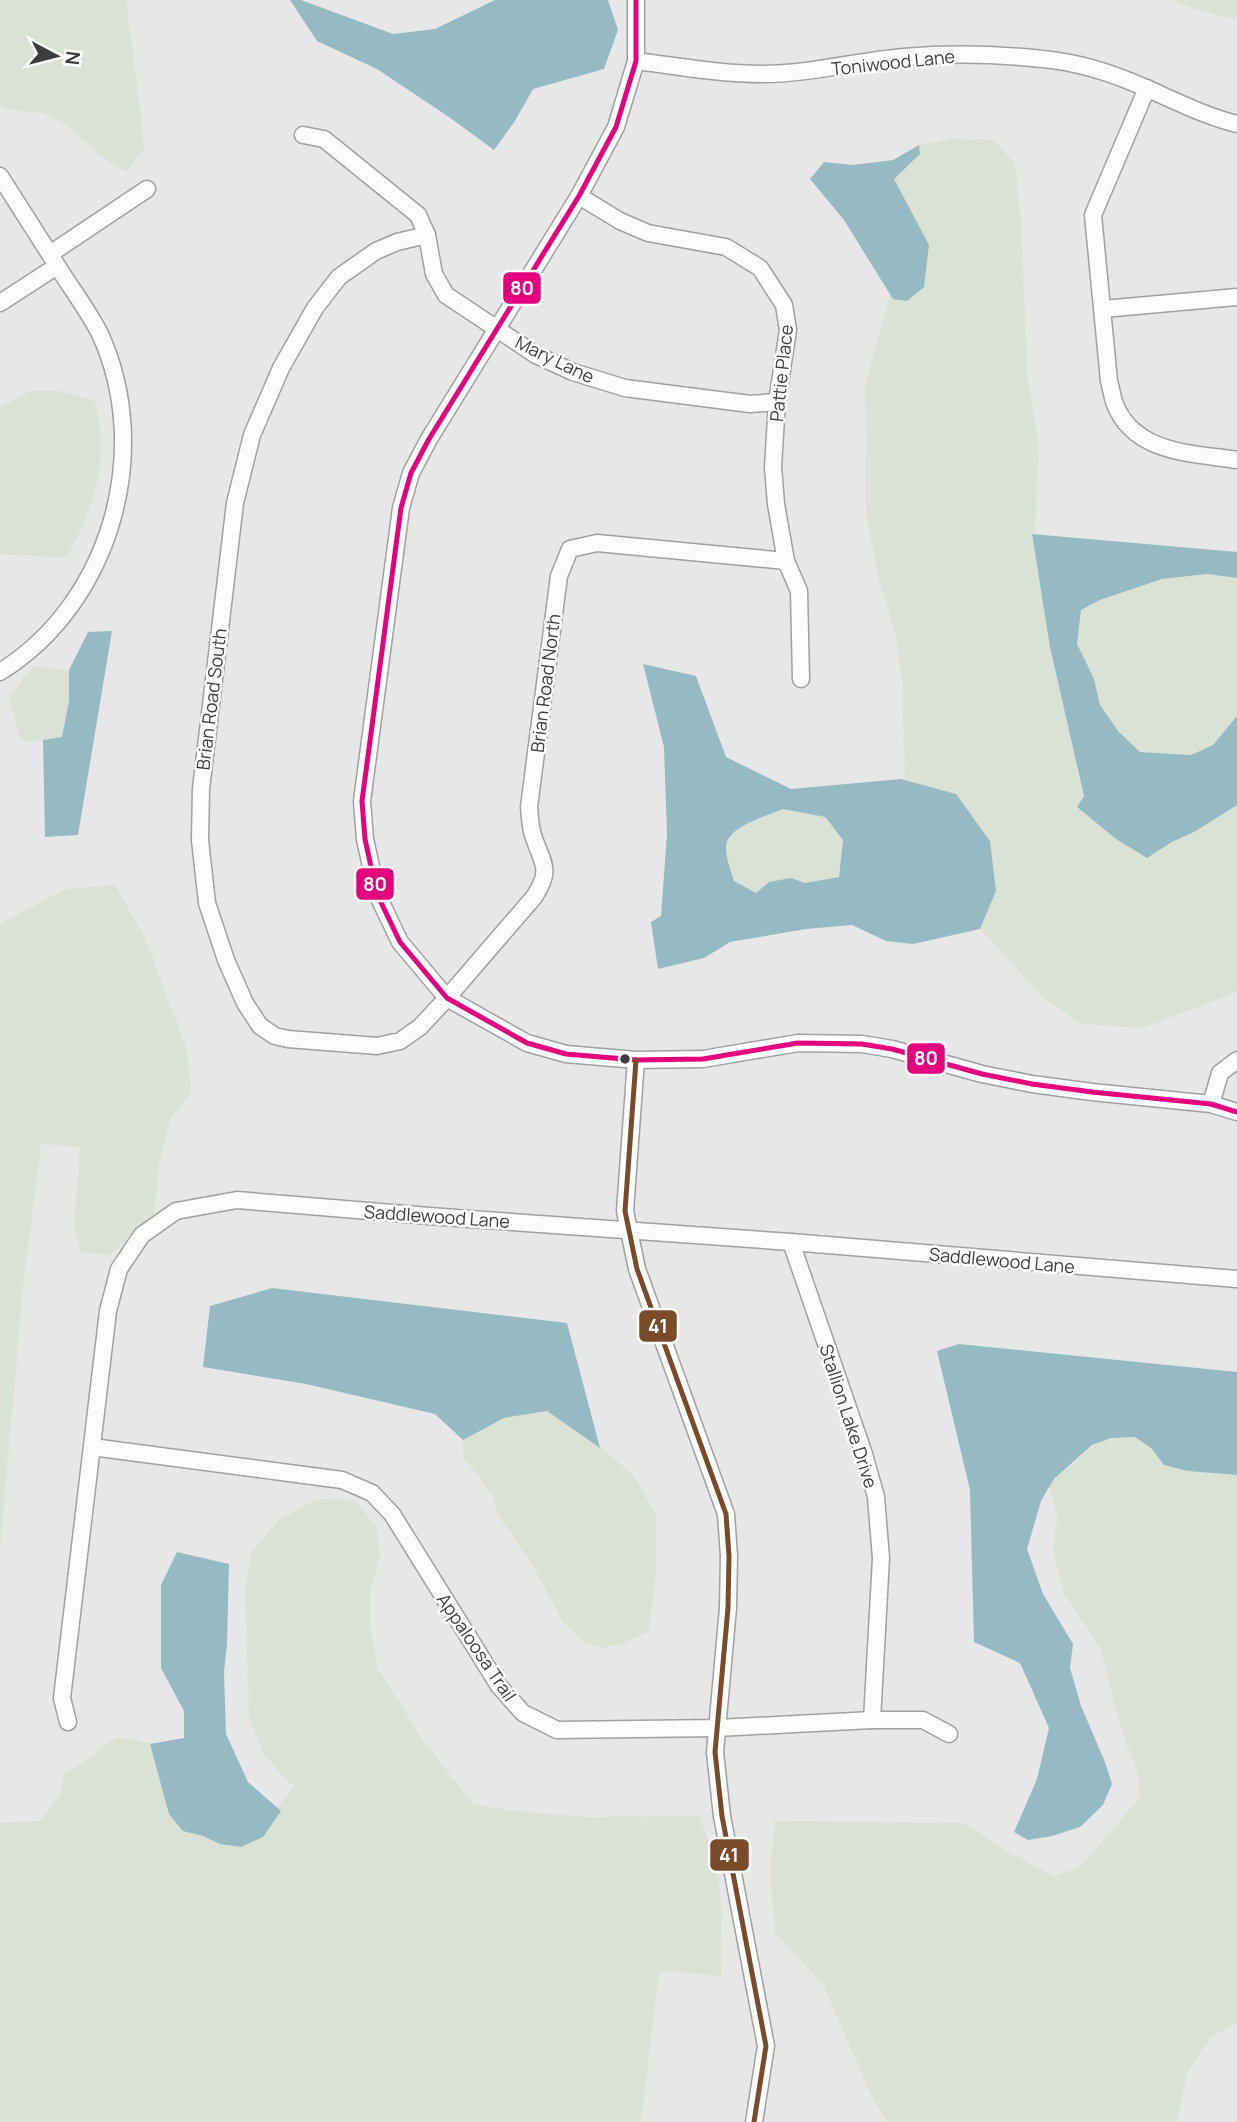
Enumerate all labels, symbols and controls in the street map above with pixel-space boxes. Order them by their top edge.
north arrow [21,21,91,91]
street label: Toniwood Lane [830,44,956,80]
text: N [59,50,87,66]
line badge: 80 [502,271,542,305]
text: 80 [510,275,534,301]
street label: Pattie Place [764,323,798,423]
street label: Mary Lane [512,330,598,388]
street label: Brian Road North [525,612,565,754]
street label: Brian Road South [190,627,232,771]
line badge: 80 [355,867,395,901]
text: 80 [363,871,387,897]
line badge: 80 [906,1042,946,1075]
text: 80 [914,1045,938,1071]
unlabelled marker [618,1052,632,1066]
street label: Saddlewood Lane [363,1199,511,1233]
street label: Saddlewood Lane [928,1242,1076,1278]
line badge: 41 [638,1309,678,1343]
text: 41 [648,1313,668,1339]
street label: Stallion Lake Drive [814,1341,884,1491]
street label: Appaloosa Trail [432,1588,522,1706]
line badge: 41 [709,1838,750,1872]
text: 41 [719,1842,739,1868]

